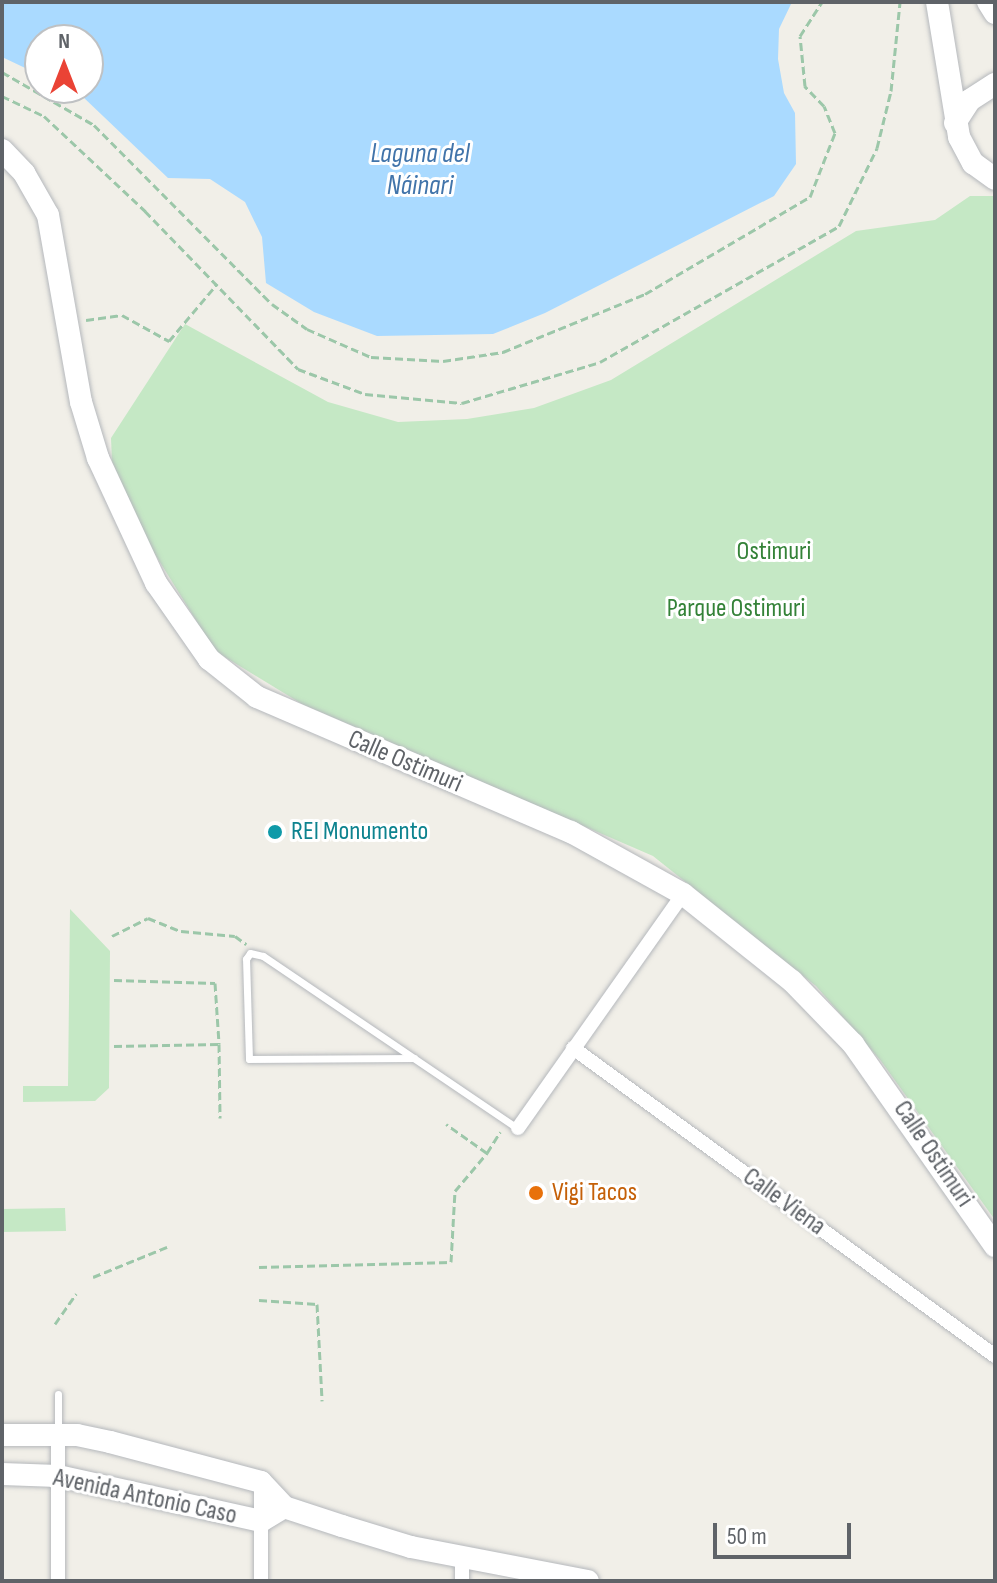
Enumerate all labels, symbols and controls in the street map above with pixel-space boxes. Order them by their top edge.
north arrow [24,24,104,104]
text: N [58,28,70,55]
water label: Laguna del Náinari [371,137,469,203]
park label: Ostimuri [737,536,811,568]
park label: Parque Ostimuri [667,593,805,625]
street label: Calle Ostimuri [343,724,467,800]
place label: REI Monumento [291,816,428,848]
marker: REI Monumento [266,823,284,841]
street label: Calle Ostimuri [886,1095,980,1213]
street label: Calle Viena [737,1162,831,1242]
place label: Vigi Tacos [552,1177,637,1209]
marker: Vigi Tacos [527,1184,545,1202]
street label: Avenida Antonio Caso [50,1462,240,1532]
scale bar [717,1507,855,1557]
text: 50 m [727,1522,767,1551]

